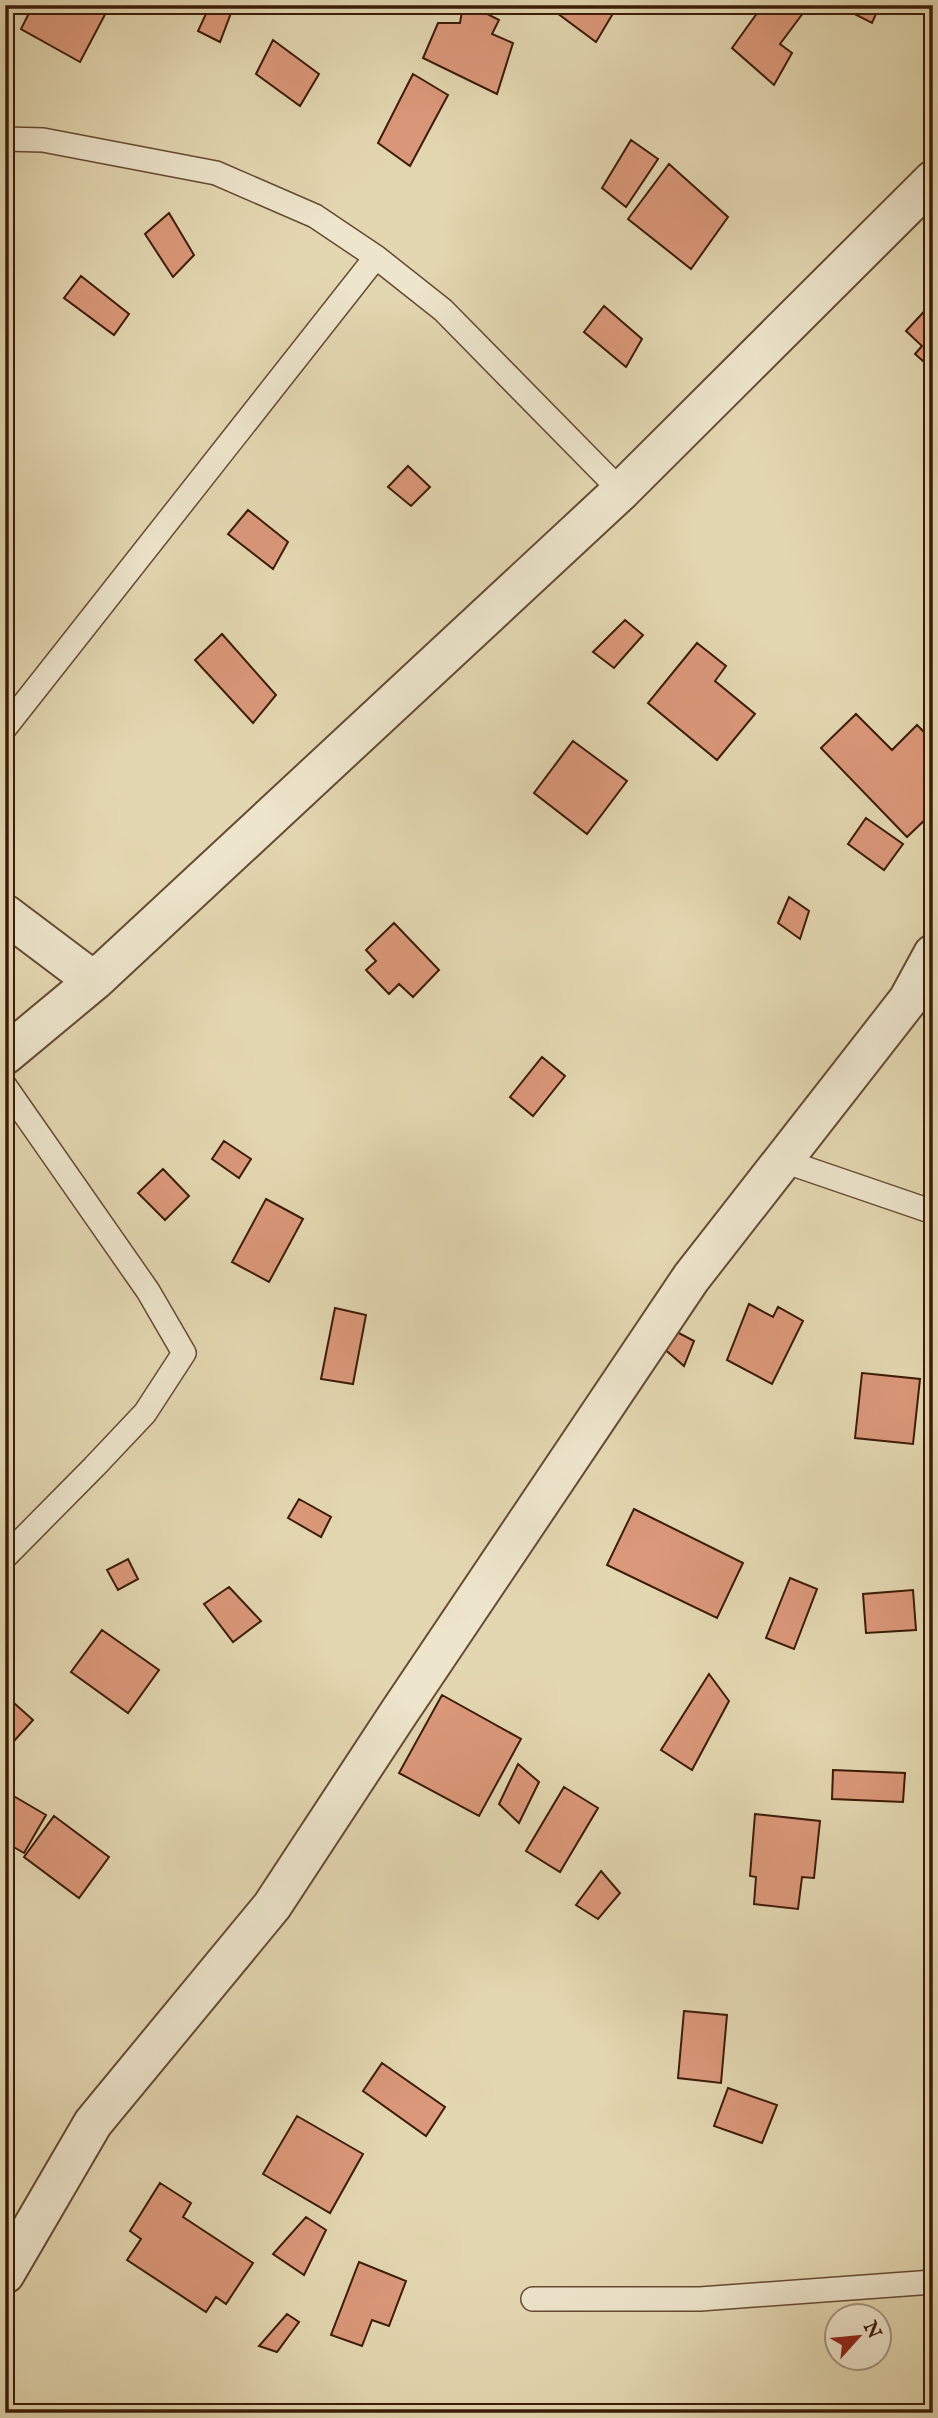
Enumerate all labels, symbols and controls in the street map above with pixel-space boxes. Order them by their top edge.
north arrow [822,2302,892,2372]
text: N [856,2317,886,2343]

